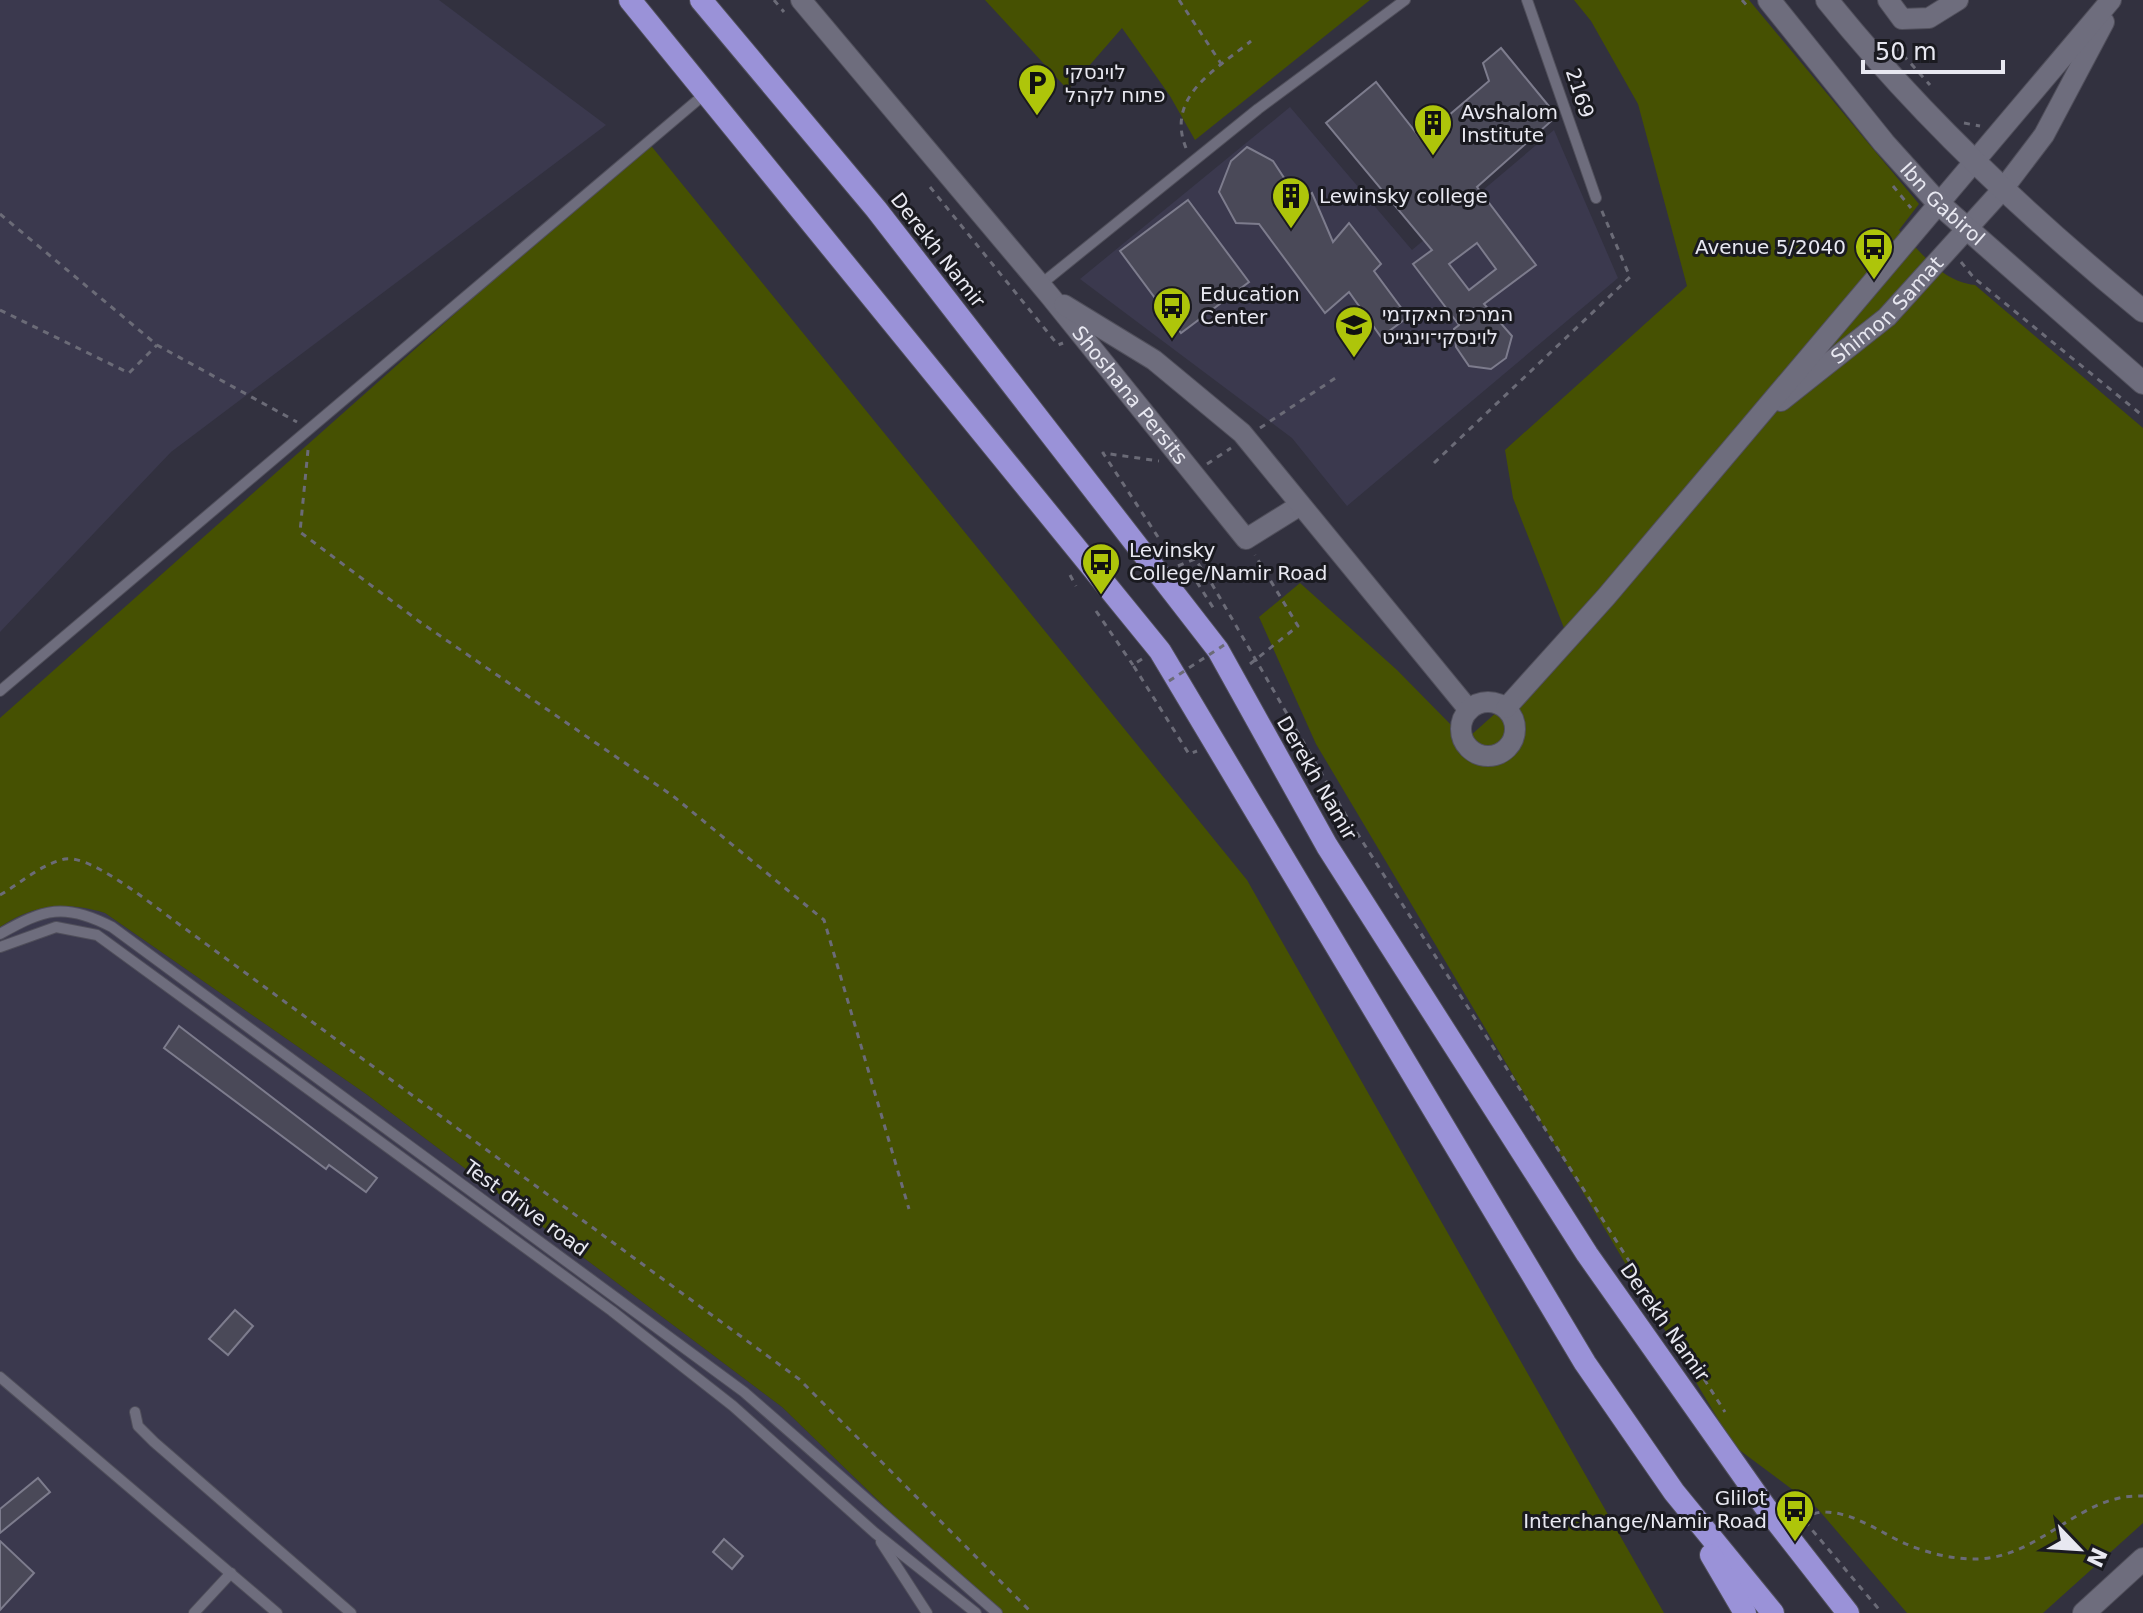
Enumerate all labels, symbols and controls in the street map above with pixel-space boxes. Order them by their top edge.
scale bar [1863,24,2003,74]
text: 50 m [1875,38,1937,66]
place label: לוינסקי פתוח לקהל [1065,60,1166,107]
parking icon: לוינסקי פתוח לקהל [1016,62,1058,117]
street label: 2169 [1561,65,1599,121]
place label: Avshalom Institute [1461,100,1558,147]
building icon: Avshalom Institute [1412,102,1454,157]
street label: Ibn Gabirol [1895,157,1990,251]
building icon: Lewinsky college [1270,175,1312,230]
place label: Lewinsky college [1319,184,1488,208]
street label: Derekh Namir [886,188,991,313]
bus stop icon: Avenue 5/2040 [1853,226,1895,281]
place label: Avenue 5/2040 [1695,235,1846,259]
street label: Shimon Samat [1826,251,1948,369]
place label: Education Center [1200,282,1300,329]
bus stop icon: Education Center [1151,285,1193,340]
place label: המרכז האקדמי לוינסקי־וינגייט [1382,302,1513,349]
school or university icon: המרכז האקדמי לוינסקי־וינגייט [1333,304,1375,359]
street label: Shoshana Persits [1067,321,1193,469]
place label: Levinsky College/Namir Road [1129,538,1327,585]
bus stop icon: Levinsky College/Namir Road [1080,541,1122,596]
street label: Derekh Namir [1272,712,1363,845]
street label: Test drive road [458,1154,593,1261]
street label: Derekh Namir [1615,1258,1715,1386]
place label: Glilot Interchange/Namir Road [1523,1486,1767,1533]
bus stop icon: Glilot Interchange/Namir Road [1774,1488,1816,1543]
north arrow [2039,1509,2119,1589]
text: N [2081,1544,2112,1571]

